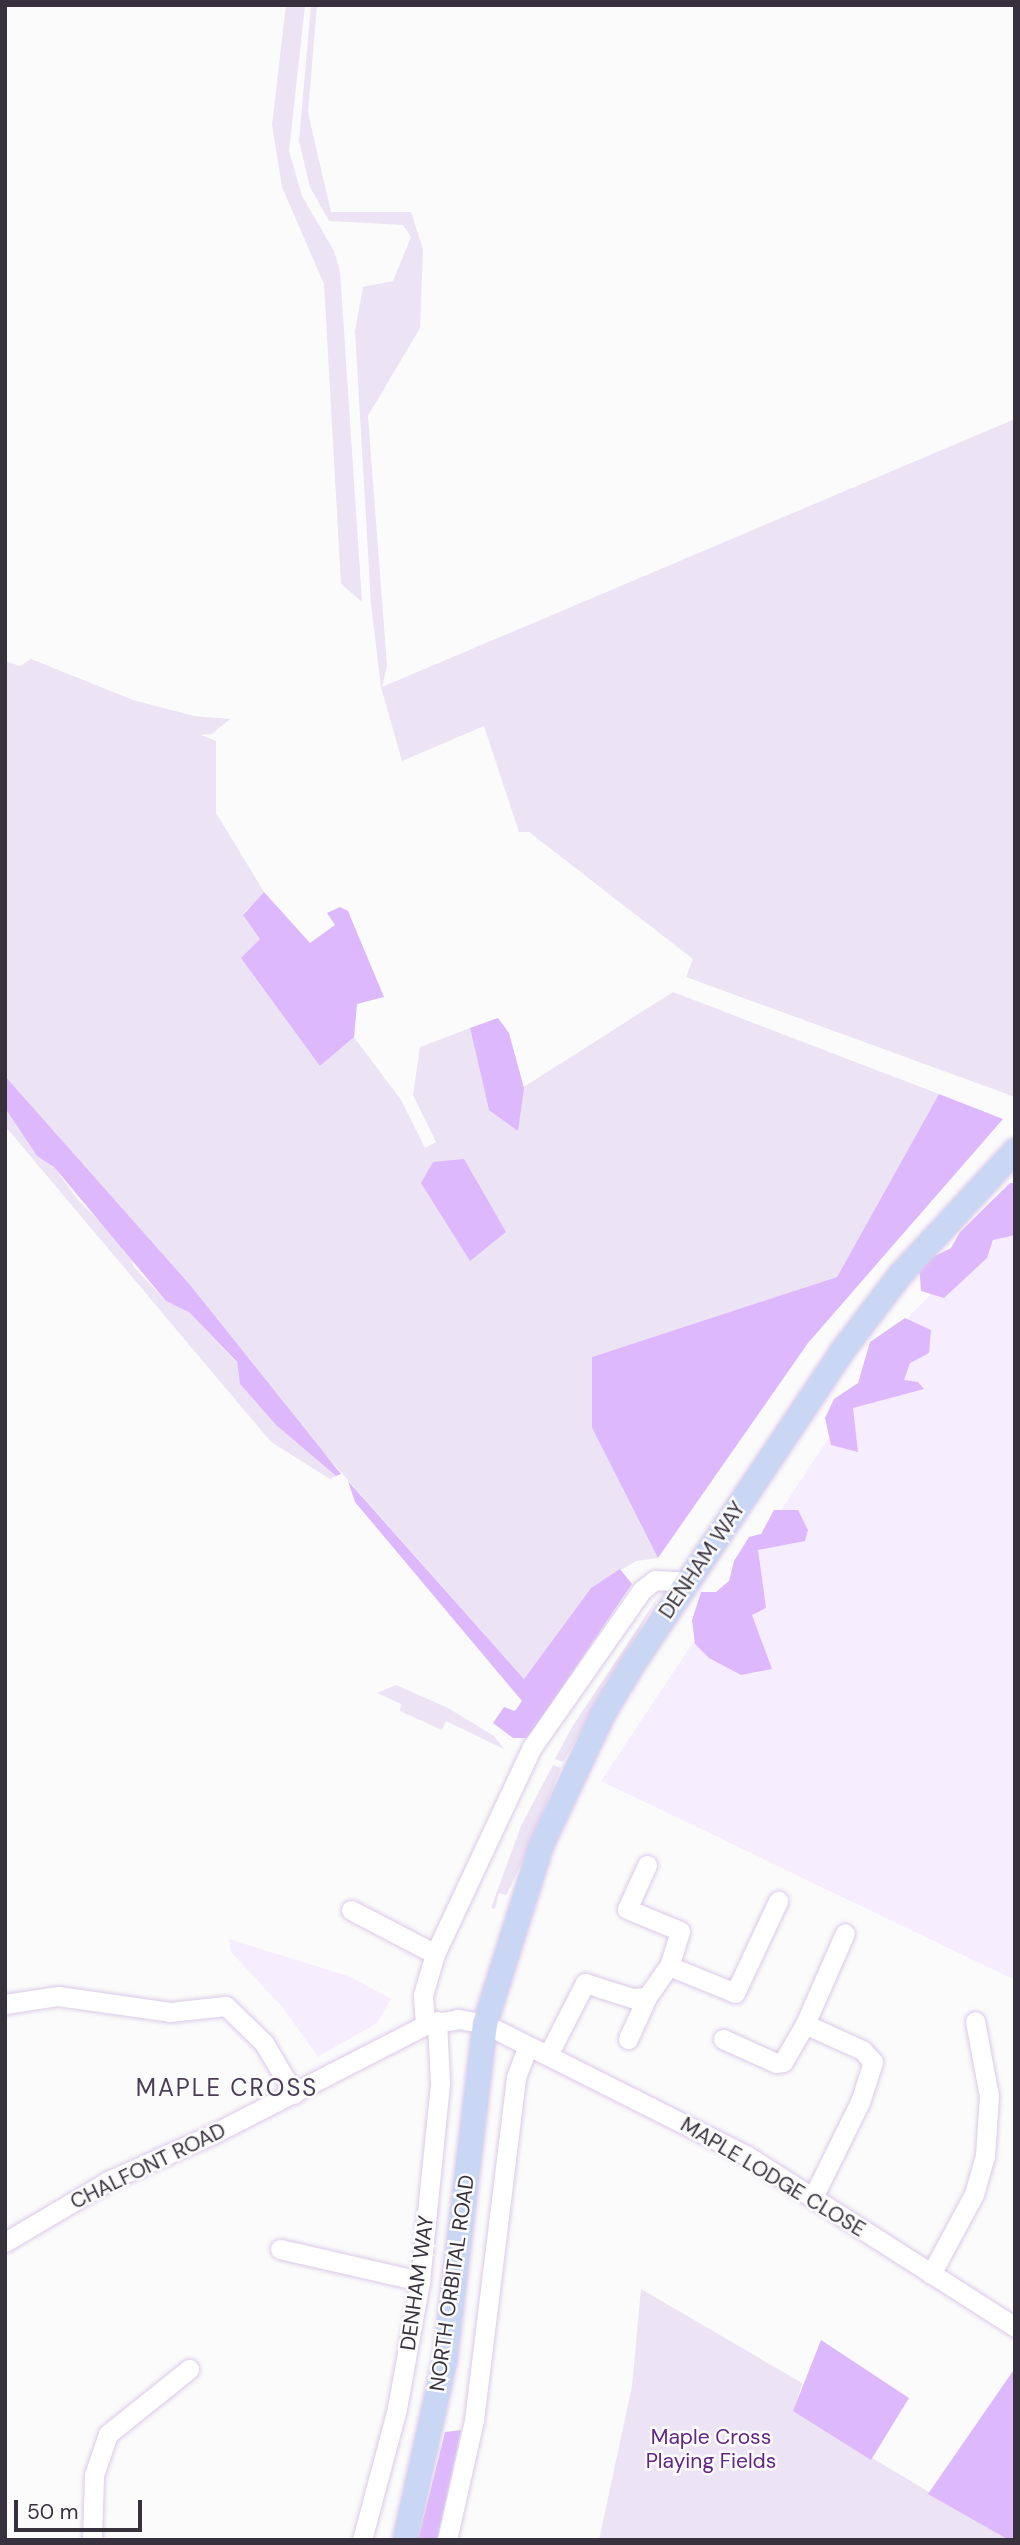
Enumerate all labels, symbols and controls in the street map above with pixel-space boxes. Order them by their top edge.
street label: DENHAM WAY [654,1497,750,1623]
district label: MAPLE CROSS [137,2074,317,2102]
street label: MAPLE LODGE CLOSE [676,2112,870,2242]
street label: CHALFONT ROAD [66,2117,230,2215]
street label: NORTH ORBITAL ROAD [424,2173,480,2393]
street label: DENHAM WAY [395,2214,439,2352]
park label: Maple Cross Playing Fields [646,2424,776,2474]
scale bar [18,2486,145,2530]
text: 50 m [27,2498,78,2526]

